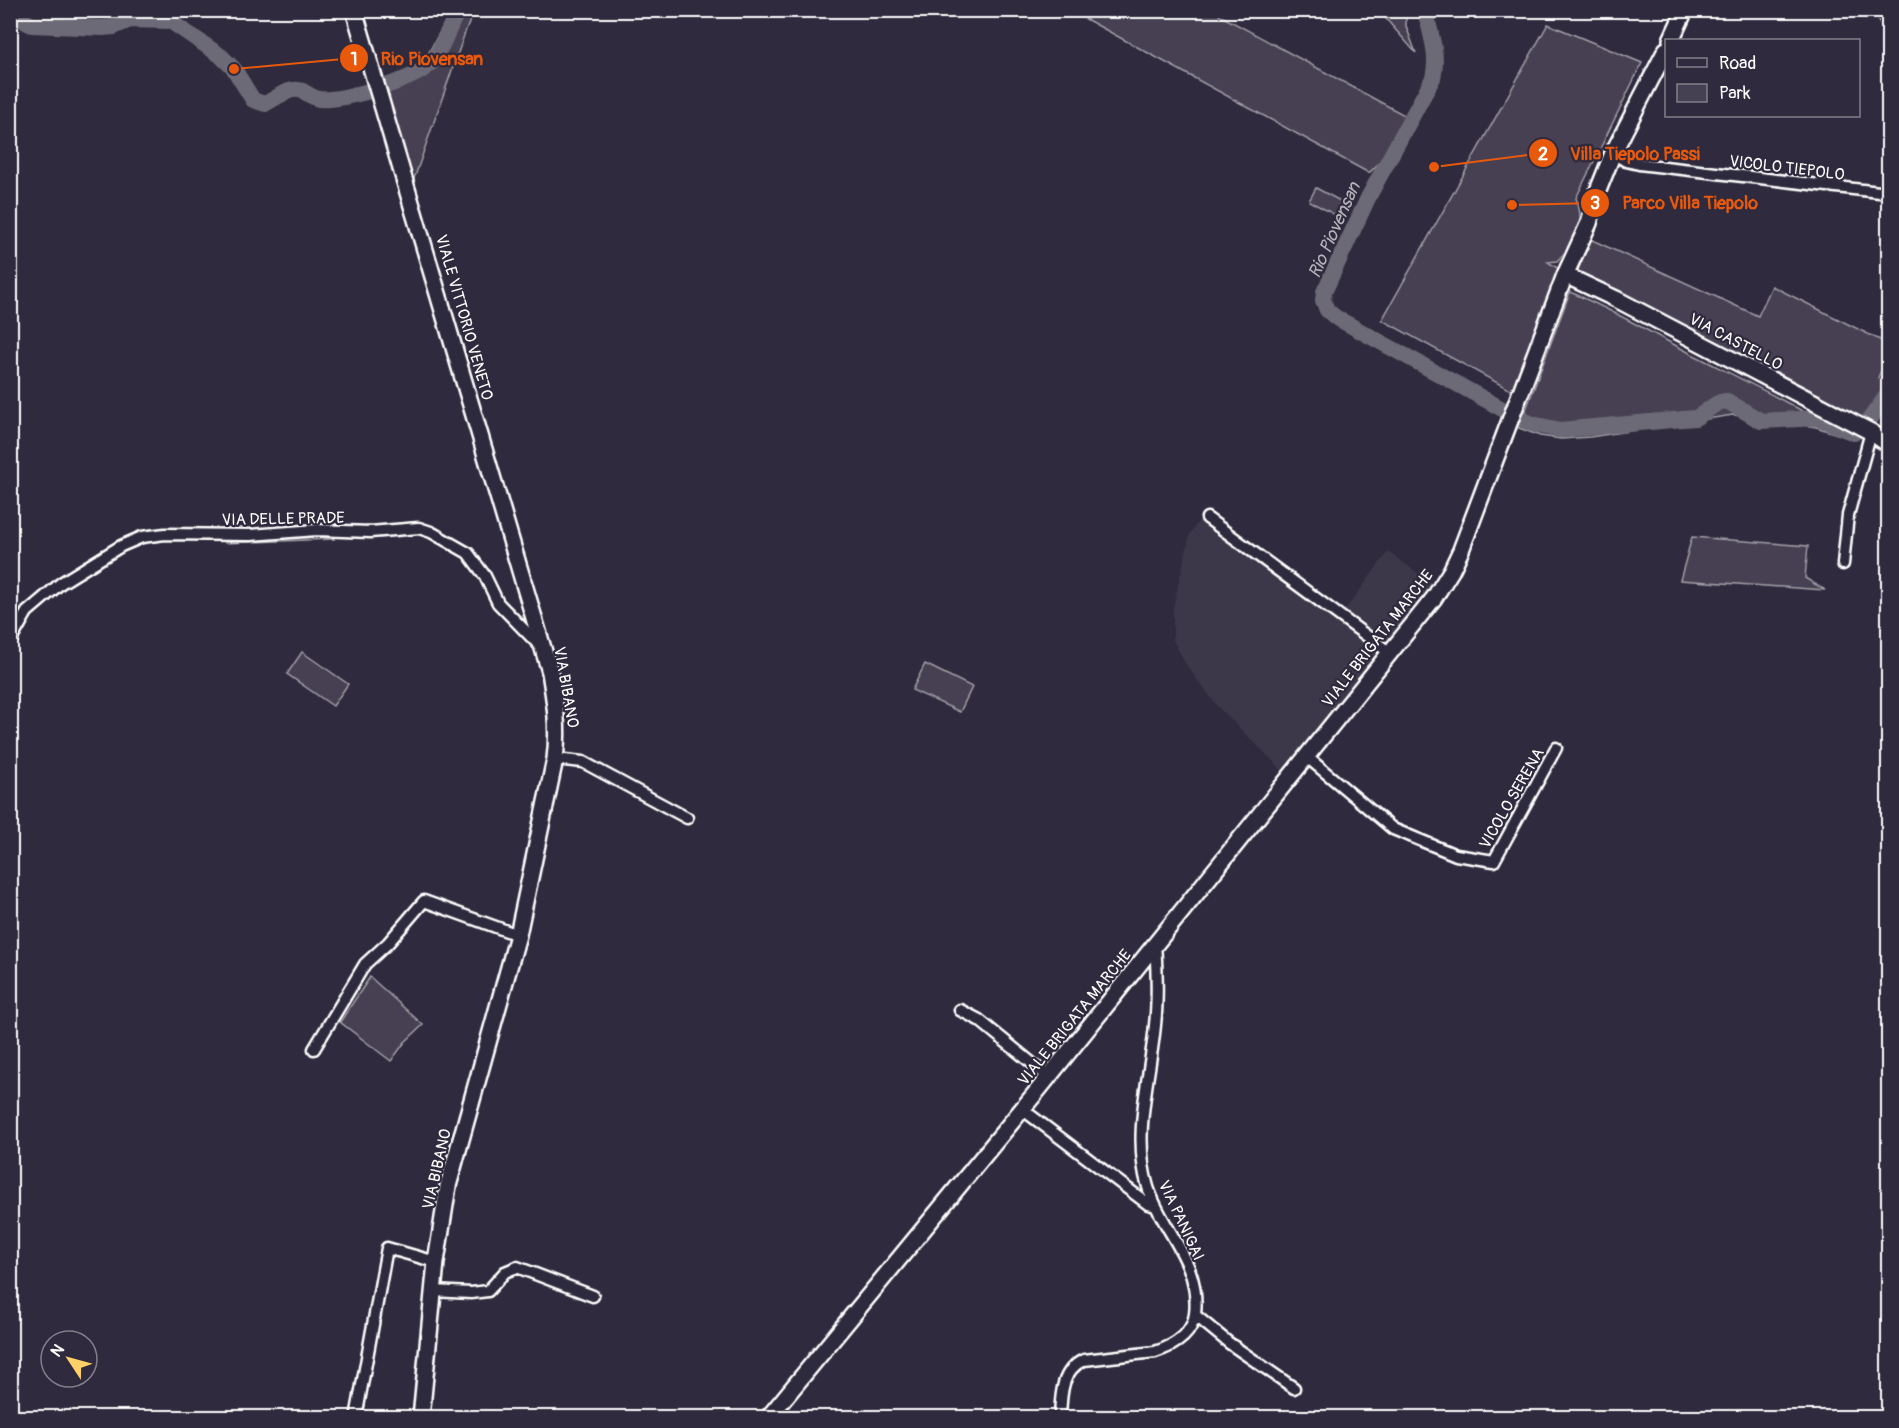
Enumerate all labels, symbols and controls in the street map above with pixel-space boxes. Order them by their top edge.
legend [1665,39,1860,117]
callout: Rio Piovensan [339,40,495,76]
text: 1 [350,48,358,71]
text: Rio Piovensan [381,48,483,71]
text: Road [1719,52,1756,75]
text: Park [1719,82,1751,105]
callout: Villa Tiepolo Passi [1528,135,1712,171]
text: 2 [1538,143,1548,166]
text: Villa Tiepolo Passi [1570,143,1700,166]
street label: VICOLO TIEPOLO [1728,151,1846,185]
water label: Rio Piovensan [1303,178,1366,282]
callout: Parco Villa Tiepolo [1580,185,1770,221]
text: 3 [1590,192,1600,215]
text: Parco Villa Tiepolo [1622,192,1758,215]
street label: VIALE VITTORIO VENETO [431,232,497,402]
street label: VIA CASTELLO [1685,309,1786,375]
street label: VIA DELLE PRADE [221,508,345,530]
street label: VIALE BRIGATA MARCHE [1318,566,1438,712]
street label: VIA BIBANO [549,645,583,729]
street label: VICOLO SERENA [1475,745,1549,852]
street label: VIALE BRIGATA MARCHE [1014,945,1136,1090]
street label: VIA BIBANO [418,1127,456,1211]
street label: VIA PANIGAI [1154,1177,1208,1264]
north arrow [39,1329,99,1389]
text: N [46,1340,69,1361]

